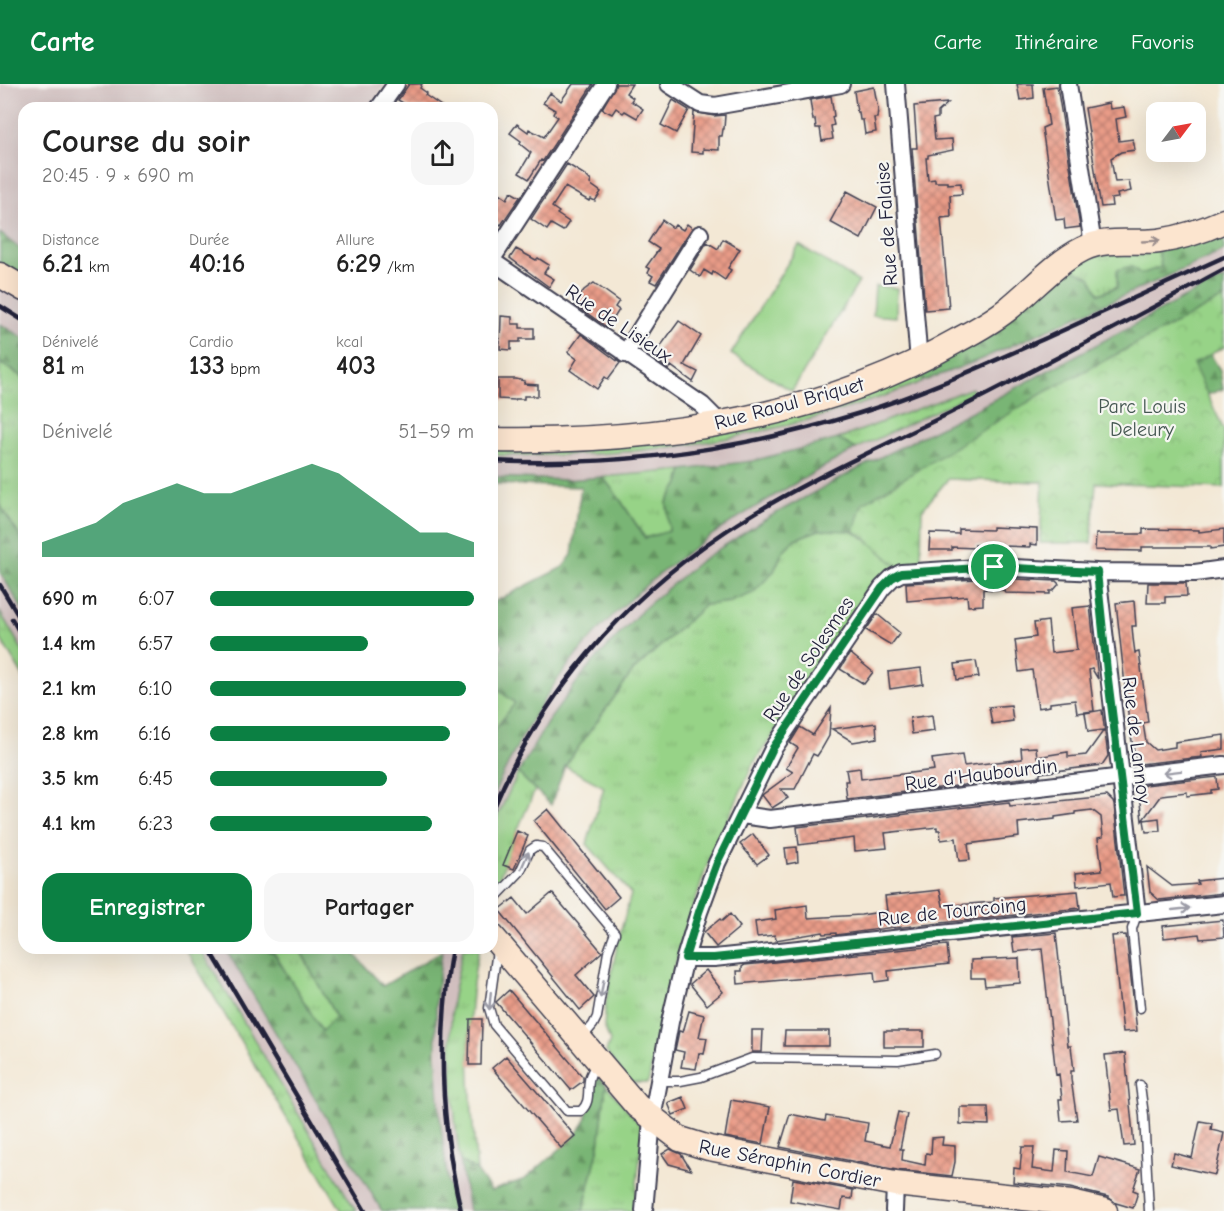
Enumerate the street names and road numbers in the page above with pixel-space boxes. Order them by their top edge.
street label: Rue de Falaise [871,161,902,287]
street label: Rue de Lisieux [561,279,677,368]
street label: Rue Raoul Briquet [712,372,868,435]
street label: Rue de Solesmes [758,593,859,726]
street label: Rue de Lannoy [1117,675,1156,805]
street label: Rue d'Haubourdin [904,754,1059,795]
street label: Rue de Tourcoing [877,892,1027,931]
street label: Rue Séraphin Cordier [697,1135,883,1192]

